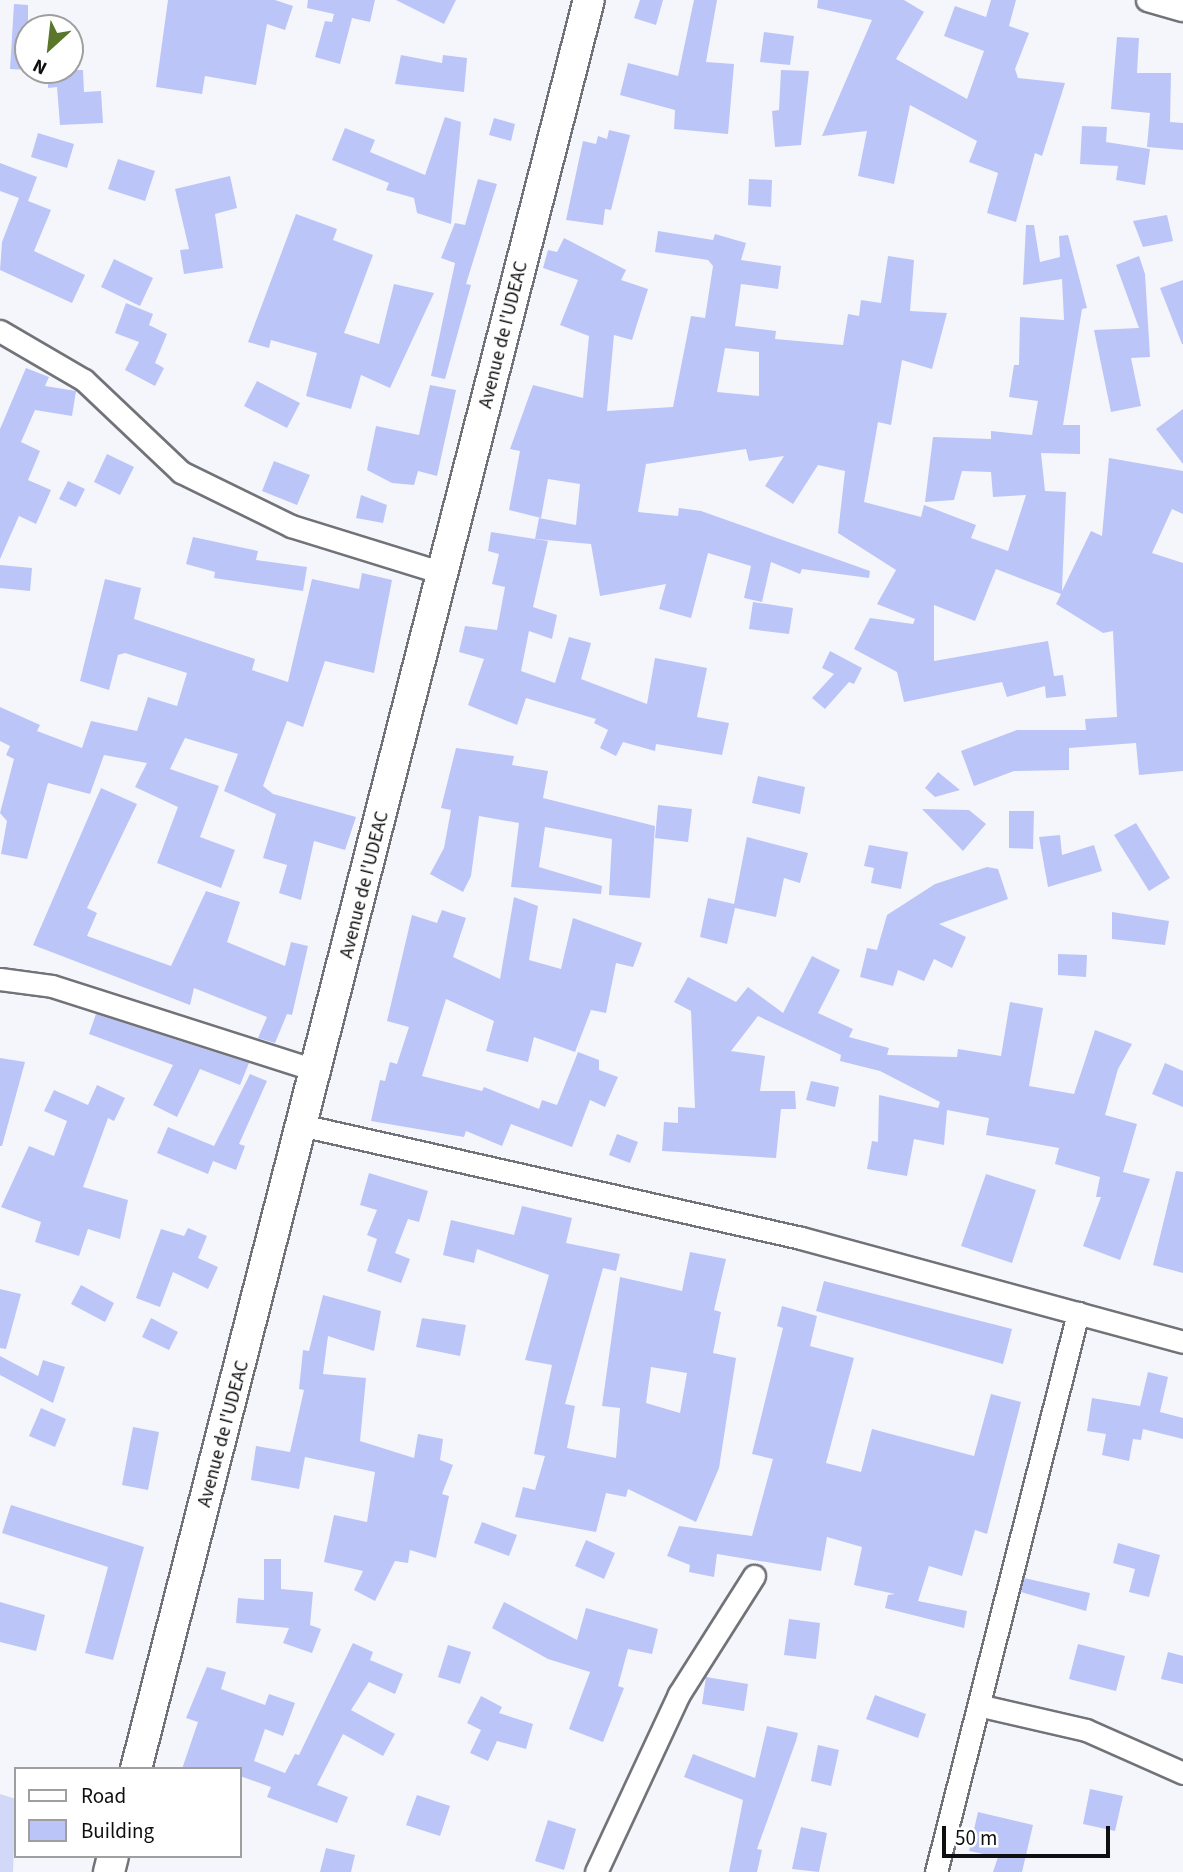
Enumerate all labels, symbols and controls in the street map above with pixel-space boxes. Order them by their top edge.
north arrow [14,14,84,84]
text: N [28,51,52,81]
street label: Avenue de I'UDEAC [475,259,533,411]
street label: Avenue de I'UDEAC [336,809,394,961]
street label: Avenue de I'UDEAC [193,1358,255,1510]
legend [14,1767,242,1858]
text: Road [81,1781,126,1811]
scale bar [945,1812,1113,1856]
text: Building [81,1816,154,1846]
text: 50 m [955,1823,997,1853]

